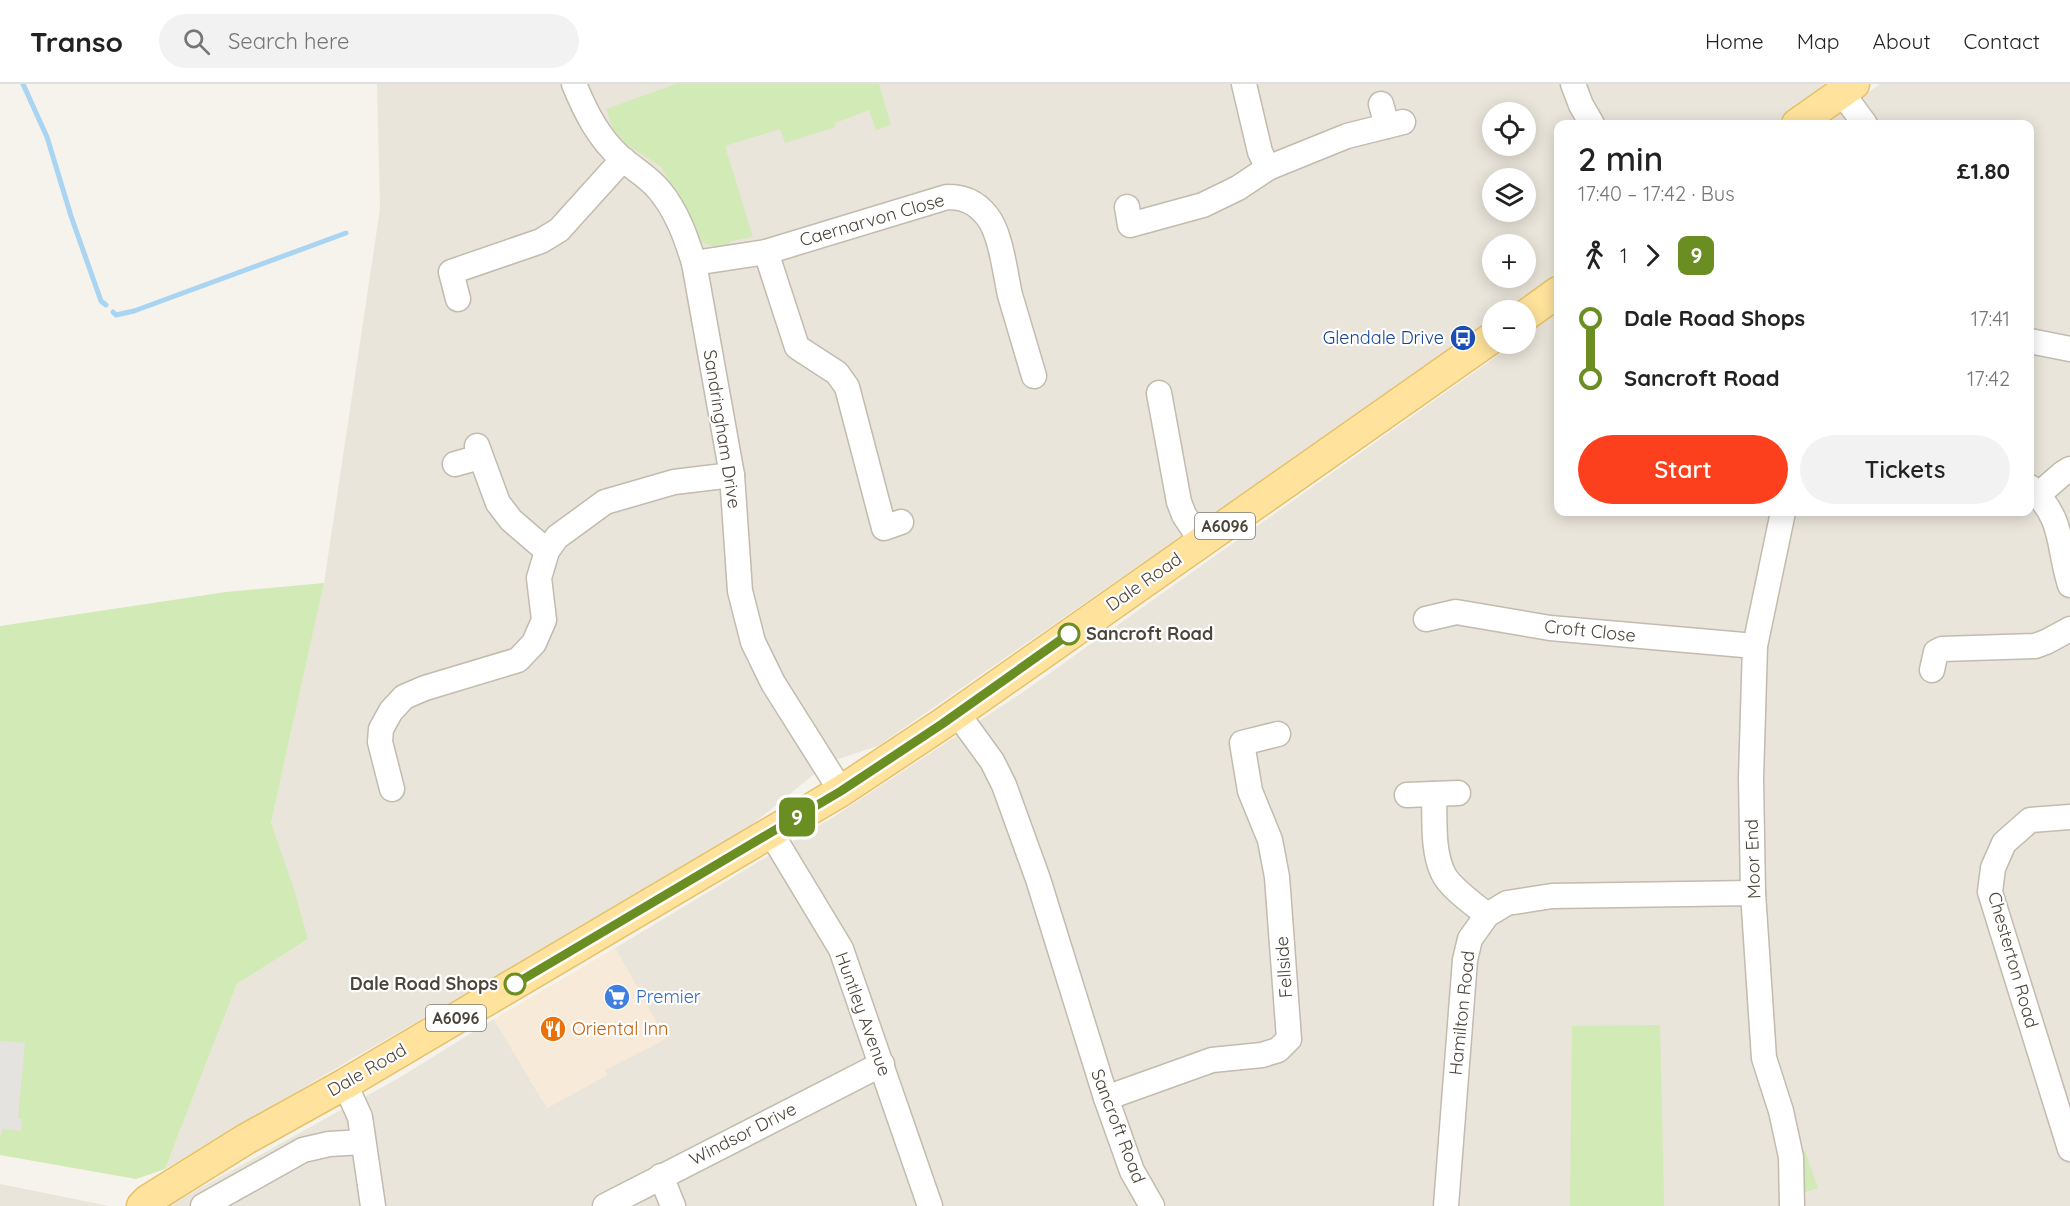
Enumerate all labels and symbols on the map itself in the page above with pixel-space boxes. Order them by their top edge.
street label: Caernarvon Close [797,188,947,251]
bus stop icon: Glendale Drive [1448,323,1478,353]
place label: Glendale Drive [1323,326,1444,349]
street label: Sandringham Drive [699,348,746,510]
road number: A6096 [1195,513,1255,539]
street label: Dale Road [1101,547,1186,616]
street label: Croft Close [1543,614,1637,647]
place label: Sancroft Road [1086,622,1213,645]
marker: Sancroft Road [1058,623,1080,645]
line badge: 9 [778,798,816,836]
street label: Moor End [1740,819,1765,899]
street label: Chesterton Road [1983,889,2044,1031]
street label: Fellside [1270,935,1297,999]
street label: Huntley Avenue [830,949,897,1079]
street label: Hamilton Road [1444,950,1479,1076]
place label: Dale Road Shops [350,972,498,995]
marker: Dale Road Shops [504,973,526,995]
supermarket icon: Premier [602,982,632,1012]
place label: Premier [636,985,701,1008]
road number: A6096 [426,1005,486,1031]
restaurant icon: Oriental Inn [538,1014,568,1044]
place label: Oriental Inn [572,1017,669,1040]
street label: Dale Road [323,1038,410,1101]
street label: Sancroft Road [1086,1066,1151,1186]
street label: Windsor Drive [685,1097,800,1170]

